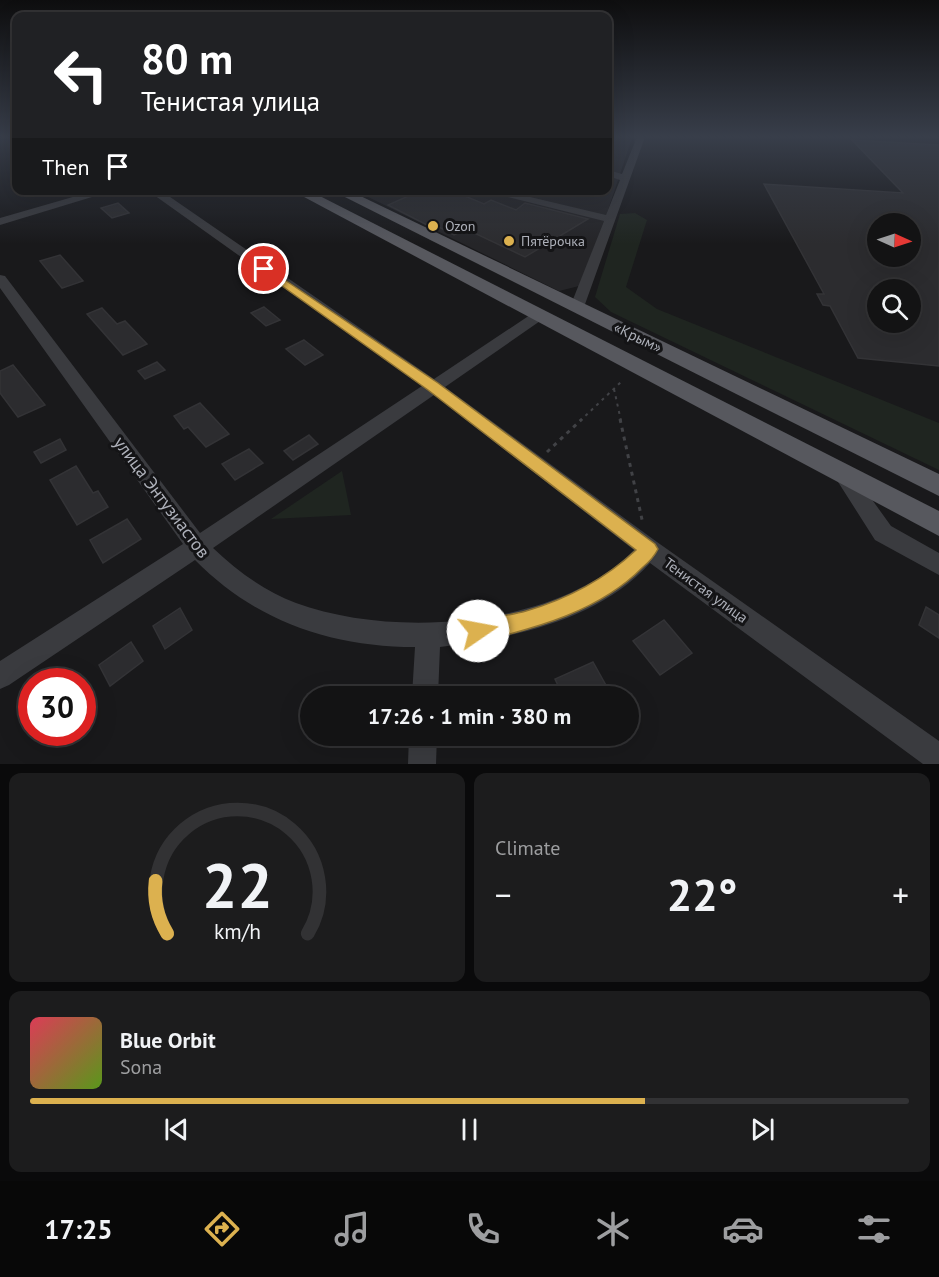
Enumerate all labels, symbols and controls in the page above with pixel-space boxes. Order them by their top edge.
text: 80 m [141,31,233,86]
icon: left [42,36,120,114]
text: Тенистая улица [141,84,320,118]
icon: arrive [101,150,134,183]
text: Then [42,153,89,181]
north arrow [867,213,921,267]
map controls [867,213,921,333]
place label: Ozon [445,217,475,235]
marker: Ozon [426,219,440,233]
place label: Пятёрочка [521,232,585,250]
marker: Пятёрочка [502,234,516,248]
pin [238,243,289,294]
icon: arrive [247,252,280,285]
button: search [867,279,921,333]
street label: «Крым» [611,317,665,357]
street label: улица Энтузиастов [109,432,215,562]
street label: Тенистая улица [660,553,752,627]
position arrow [446,599,510,663]
speed limit sign: 30 [18,668,96,746]
text: 17:26 · 1 min · 380 m [368,702,571,730]
text: Climate [495,835,561,861]
text: 22 [202,844,272,925]
text: 22° [667,865,737,923]
text: − [495,873,512,916]
text: + [892,873,909,916]
text: km/h [213,918,260,946]
text: Blue Orbit [120,1026,216,1054]
text: Sona [120,1054,162,1080]
icon: previous [160,1113,193,1146]
icon: pause [453,1113,486,1146]
icon: next [746,1113,779,1146]
icon: directions [201,1208,243,1250]
icon: music [331,1208,373,1250]
icon: phone [462,1208,504,1250]
icon: climate [592,1208,634,1250]
icon: car [722,1208,764,1250]
icon: filters [853,1208,895,1250]
text: 17:25 [44,1212,113,1246]

